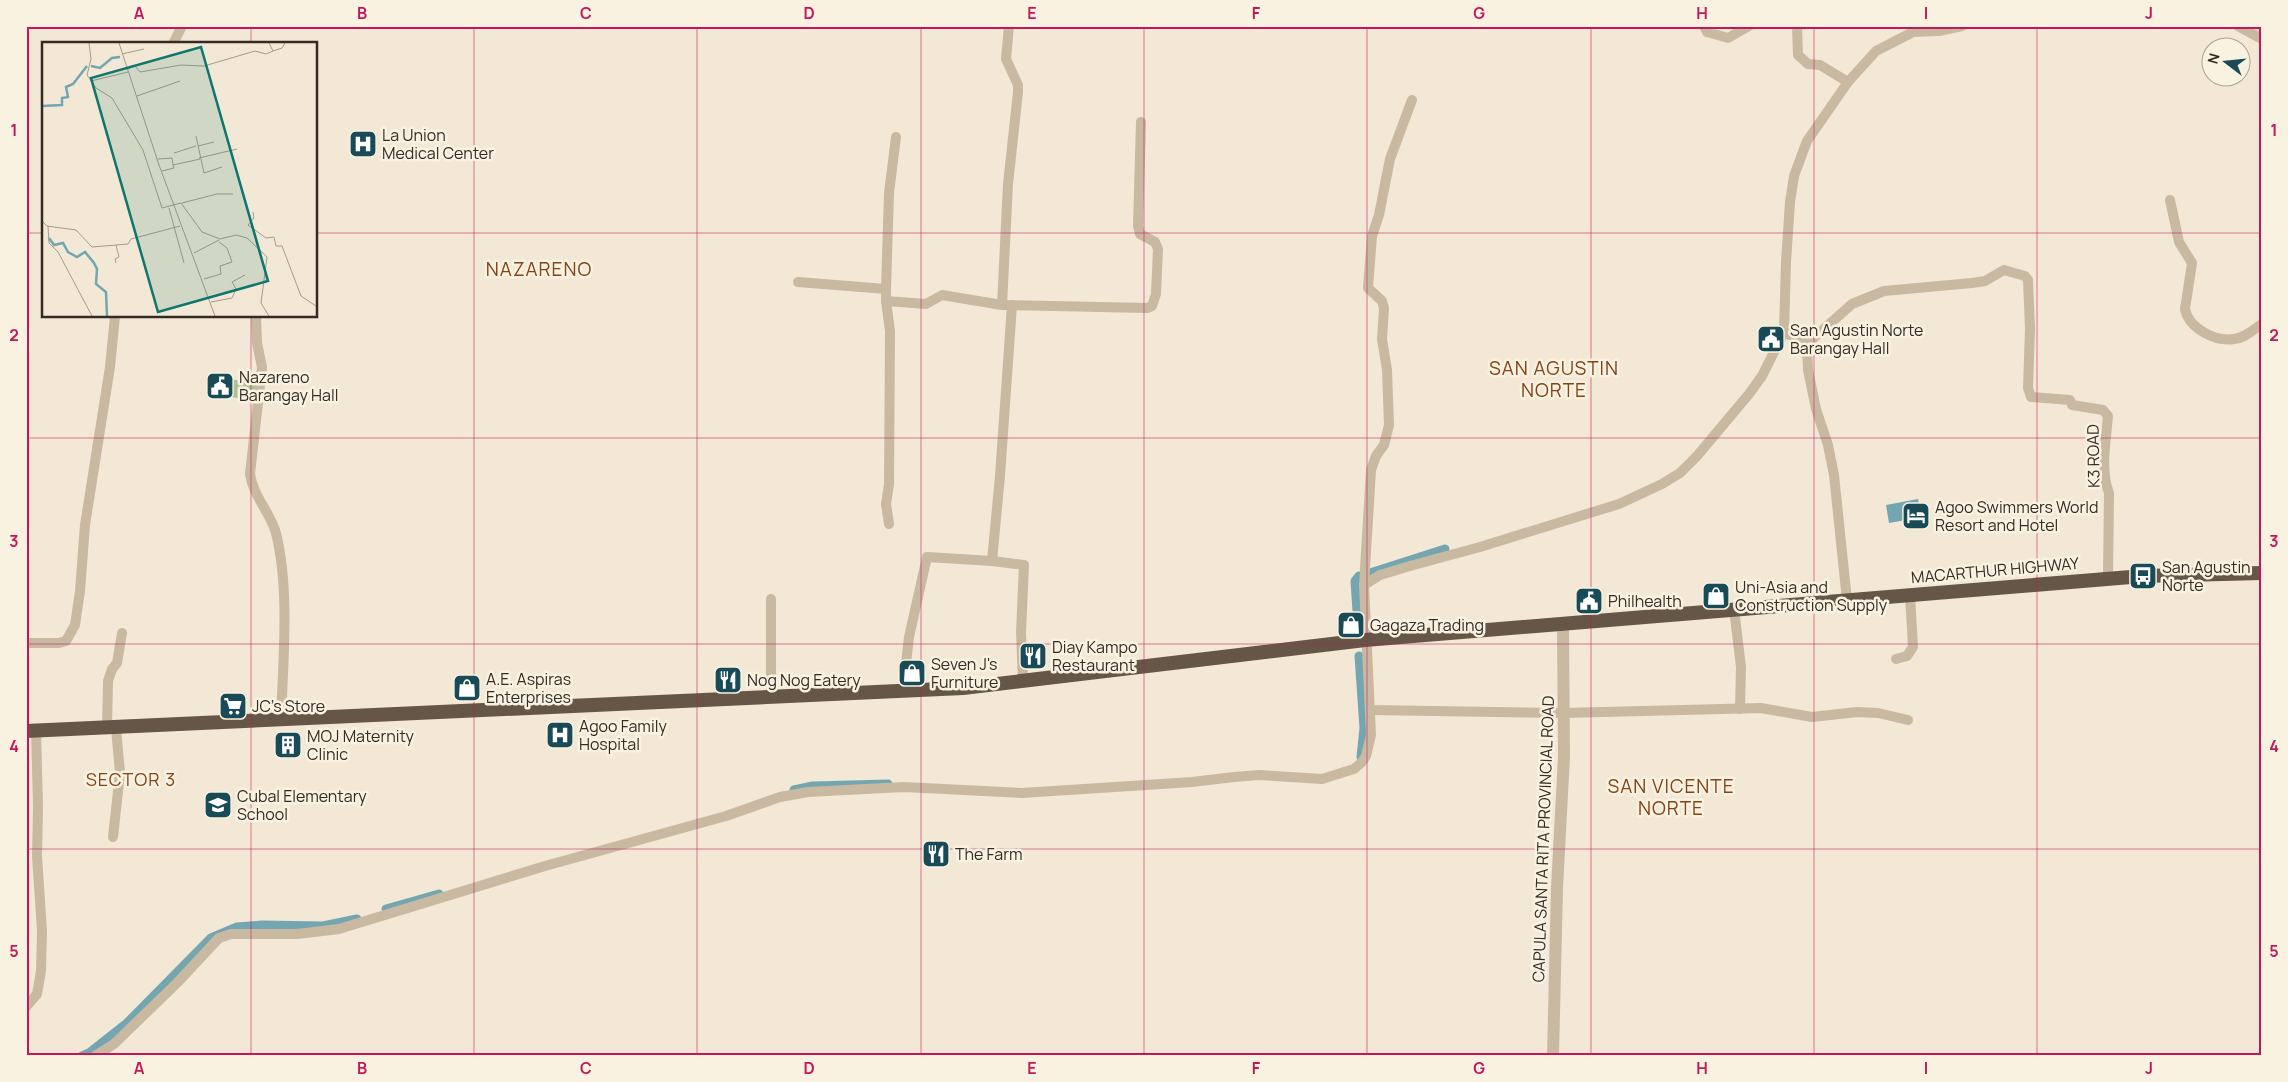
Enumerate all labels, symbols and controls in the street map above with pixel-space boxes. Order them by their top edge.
text: A [134,2,145,24]
text: B [357,2,367,24]
text: C [580,2,592,24]
text: D [803,2,815,24]
text: E [1027,2,1037,24]
text: F [1252,2,1261,24]
text: G [1473,2,1485,24]
text: H [1696,2,1708,24]
text: I [1924,2,1928,24]
text: J [2145,2,2153,24]
north arrow [2200,38,2250,88]
inset map [42,42,318,318]
text: N [2203,51,2224,66]
text: 1 [10,119,18,141]
text: 1 [2270,119,2278,141]
place label: La Union Medical Center [382,124,494,164]
hospital icon: La Union Medical Center [348,129,378,159]
district label: NAZARENO [486,256,592,282]
place label: San Agustin Norte Barangay Hall [1790,319,1923,359]
text: 2 [9,324,19,346]
public building icon: San Agustin Norte Barangay Hall [1756,324,1786,354]
text: 2 [2269,324,2279,346]
district label: SAN AGUSTIN NORTE [1489,355,1619,403]
place label: Nazareno Barangay Hall [239,366,338,406]
public building icon: Nazareno Barangay Hall [205,371,235,401]
street label: K3 ROAD [2081,424,2105,488]
place label: Agoo Swimmers World Resort and Hotel [1935,496,2099,536]
hotel icon: Agoo Swimmers World Resort and Hotel [1901,501,1931,531]
text: 3 [9,530,19,552]
text: 3 [2269,530,2279,552]
street label: MACARTHUR HIGHWAY [1910,552,2080,588]
place label: San Agustin Norte [2162,556,2251,596]
bus stop icon: San Agustin Norte [2128,561,2158,591]
place label: Uni-Asia and Construction Supply [1735,576,1888,616]
shop icon: Uni-Asia and Construction Supply [1701,581,1731,611]
public building icon: Philhealth [1574,586,1604,616]
place label: Philhealth [1608,590,1682,612]
shop icon: Gagaza Trading [1336,610,1366,640]
place label: Gagaza Trading [1370,614,1484,636]
place label: Diay Kampo Restaurant [1052,636,1137,676]
restaurant icon: Diay Kampo Restaurant [1018,641,1048,671]
place label: Seven J's Furniture [931,653,998,693]
shop icon: Seven J's Furniture [897,658,927,688]
restaurant icon: Nog Nog Eatery [713,665,743,695]
place label: A.E. Aspiras Enterprises [486,668,571,708]
place label: Nog Nog Eatery [747,669,861,691]
shop icon: A.E. Aspiras Enterprises [452,673,482,703]
supermarket icon: JC's Store [218,691,248,721]
place label: JC's Store [252,695,325,717]
street label: CAPULA SANTA RITA PROVINCIAL ROAD [1527,695,1559,983]
place label: Agoo Family Hospital [579,715,667,755]
hospital icon: Agoo Family Hospital [545,720,575,750]
place label: MOJ Maternity Clinic [307,725,415,765]
building icon: MOJ Maternity Clinic [273,730,303,760]
text: 4 [9,735,19,757]
text: 4 [2269,735,2279,757]
district label: SECTOR 3 [86,767,176,791]
district label: SAN VICENTE NORTE [1607,773,1735,821]
place label: Cubal Elementary School [237,785,367,825]
school or university icon: Cubal Elementary School [203,790,233,820]
restaurant icon: The Farm [921,839,951,869]
place label: The Farm [955,843,1023,865]
text: 5 [9,940,19,962]
text: 5 [2269,940,2279,962]
text: A [134,1057,145,1079]
text: B [357,1057,367,1079]
text: C [580,1057,592,1079]
text: D [803,1057,815,1079]
text: E [1027,1057,1037,1079]
text: F [1252,1057,1261,1079]
text: G [1473,1057,1485,1079]
text: H [1696,1057,1708,1079]
text: I [1924,1057,1928,1079]
text: J [2145,1057,2153,1079]

